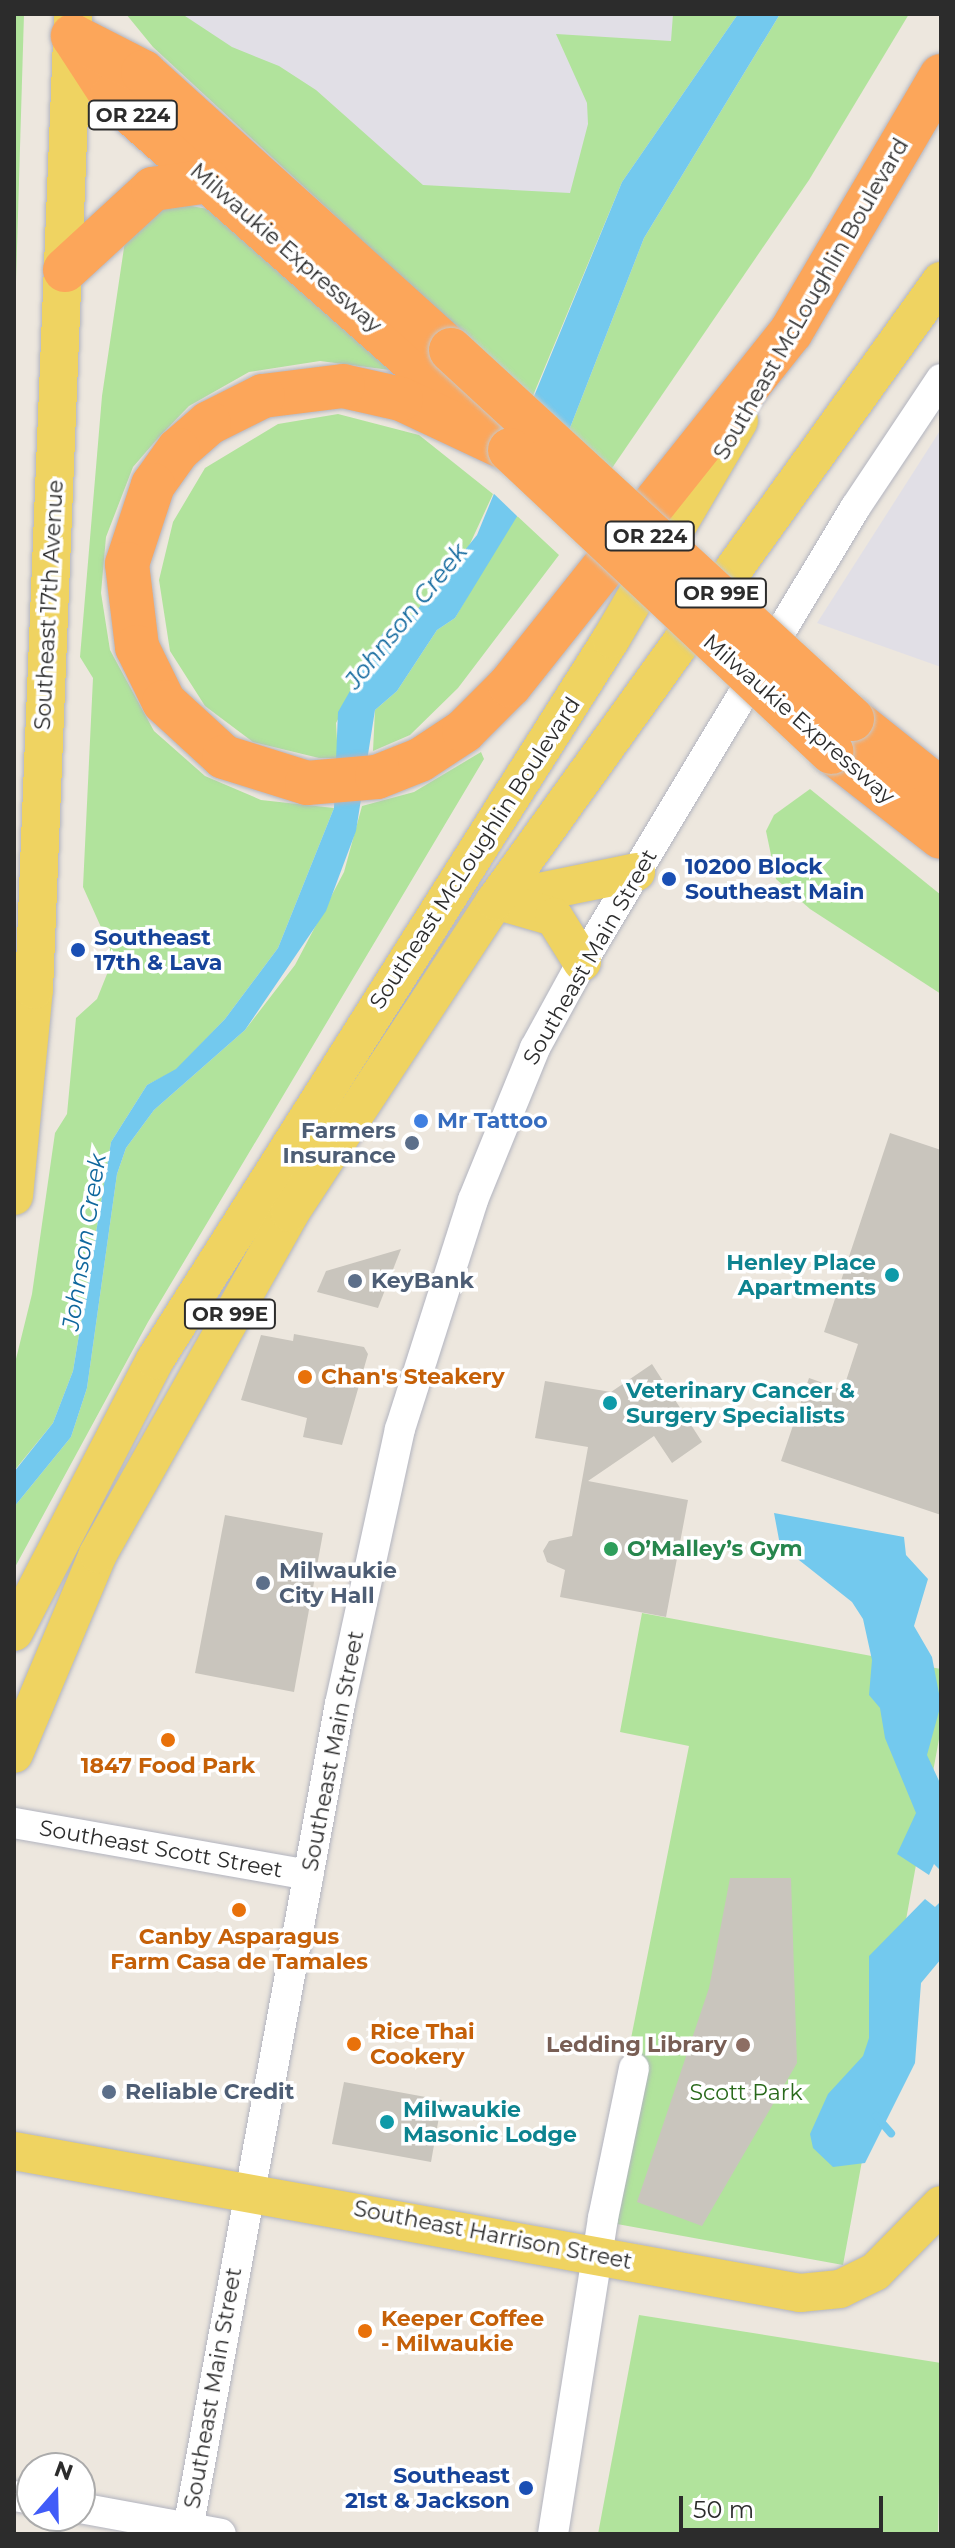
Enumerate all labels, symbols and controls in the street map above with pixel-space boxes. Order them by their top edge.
road number: OR 224 [87,99,179,131]
street label: Southeast McLoughlin Boulevard [708,134,914,464]
street label: Milwaukie Expressway [185,158,387,338]
street label: Southeast 17th Avenue [29,479,69,731]
road number: OR 224 [604,520,696,552]
water label: Johnson Creek [339,538,473,694]
road number: OR 99E [673,577,769,609]
street label: Milwaukie Expressway [698,629,900,809]
street label: Southeast McLoughlin Boulevard [364,692,586,1014]
street label: Southeast Main Street [517,845,663,1069]
place label: 10200 Block Southeast Main [685,853,864,904]
marker: 10200 Block Southeast Main [660,870,678,888]
place label: Southeast 17th & Lava [94,924,222,976]
marker: Southeast 17th & Lava [69,941,87,959]
place label: Mr Tattoo [437,1108,548,1134]
marker: Mr Tattoo [412,1112,430,1130]
place label: Farmers Insurance [283,1117,396,1168]
marker: Farmers Insurance [403,1134,421,1152]
water label: Johnson Creek [56,1152,112,1332]
place label: Henley Place Apartments [726,1249,876,1300]
marker: Henley Place Apartments [883,1266,901,1284]
place label: KeyBank [371,1268,474,1294]
marker: KeyBank [346,1272,364,1290]
road number: OR 99E [182,1298,278,1330]
place label: Chan's Steakery [321,1364,505,1390]
marker: Chan's Steakery [296,1368,314,1386]
place label: Veterinary Cancer & Surgery Specialists [626,1377,855,1428]
marker: Veterinary Cancer & Surgery Specialists [601,1394,619,1412]
place label: O’Malley’s Gym [627,1536,803,1562]
marker: O’Malley’s Gym [602,1540,620,1558]
place label: Milwaukie City Hall [279,1557,397,1608]
marker: Milwaukie City Hall [254,1574,272,1592]
street label: Southeast Main Street [297,1629,369,1873]
marker: 1847 Food Park [159,1731,177,1749]
place label: 1847 Food Park [81,1753,255,1779]
street label: Southeast Scott Street [37,1815,285,1883]
marker: Canby Asparagus Farm Casa de Tamales [230,1901,248,1919]
place label: Canby Asparagus Farm Casa de Tamales [110,1923,368,1974]
place label: Rice Thai Cookery [370,2018,475,2070]
place label: Ledding Library [546,2032,727,2058]
marker: Rice Thai Cookery [345,2035,363,2053]
marker: Ledding Library [734,2036,752,2054]
place label: Reliable Credit [125,2079,294,2105]
park label: Scott Park [689,2080,803,2106]
marker: Reliable Credit [100,2083,118,2101]
place label: Milwaukie Masonic Lodge [403,2096,577,2148]
marker: Milwaukie Masonic Lodge [378,2113,396,2131]
street label: Southeast Harrison Street [352,2195,634,2275]
street label: Southeast Main Street [179,2265,247,2511]
place label: Keeper Coffee - Milwaukie [381,2305,544,2356]
marker: Keeper Coffee - Milwaukie [356,2322,374,2340]
north arrow [16,2452,96,2532]
text: N [51,2455,77,2487]
place label: Southeast 21st & Jackson [345,2462,510,2514]
marker: Southeast 21st & Jackson [517,2479,535,2497]
scale bar [683,2480,887,2530]
text: 50 m [693,2495,754,2524]

